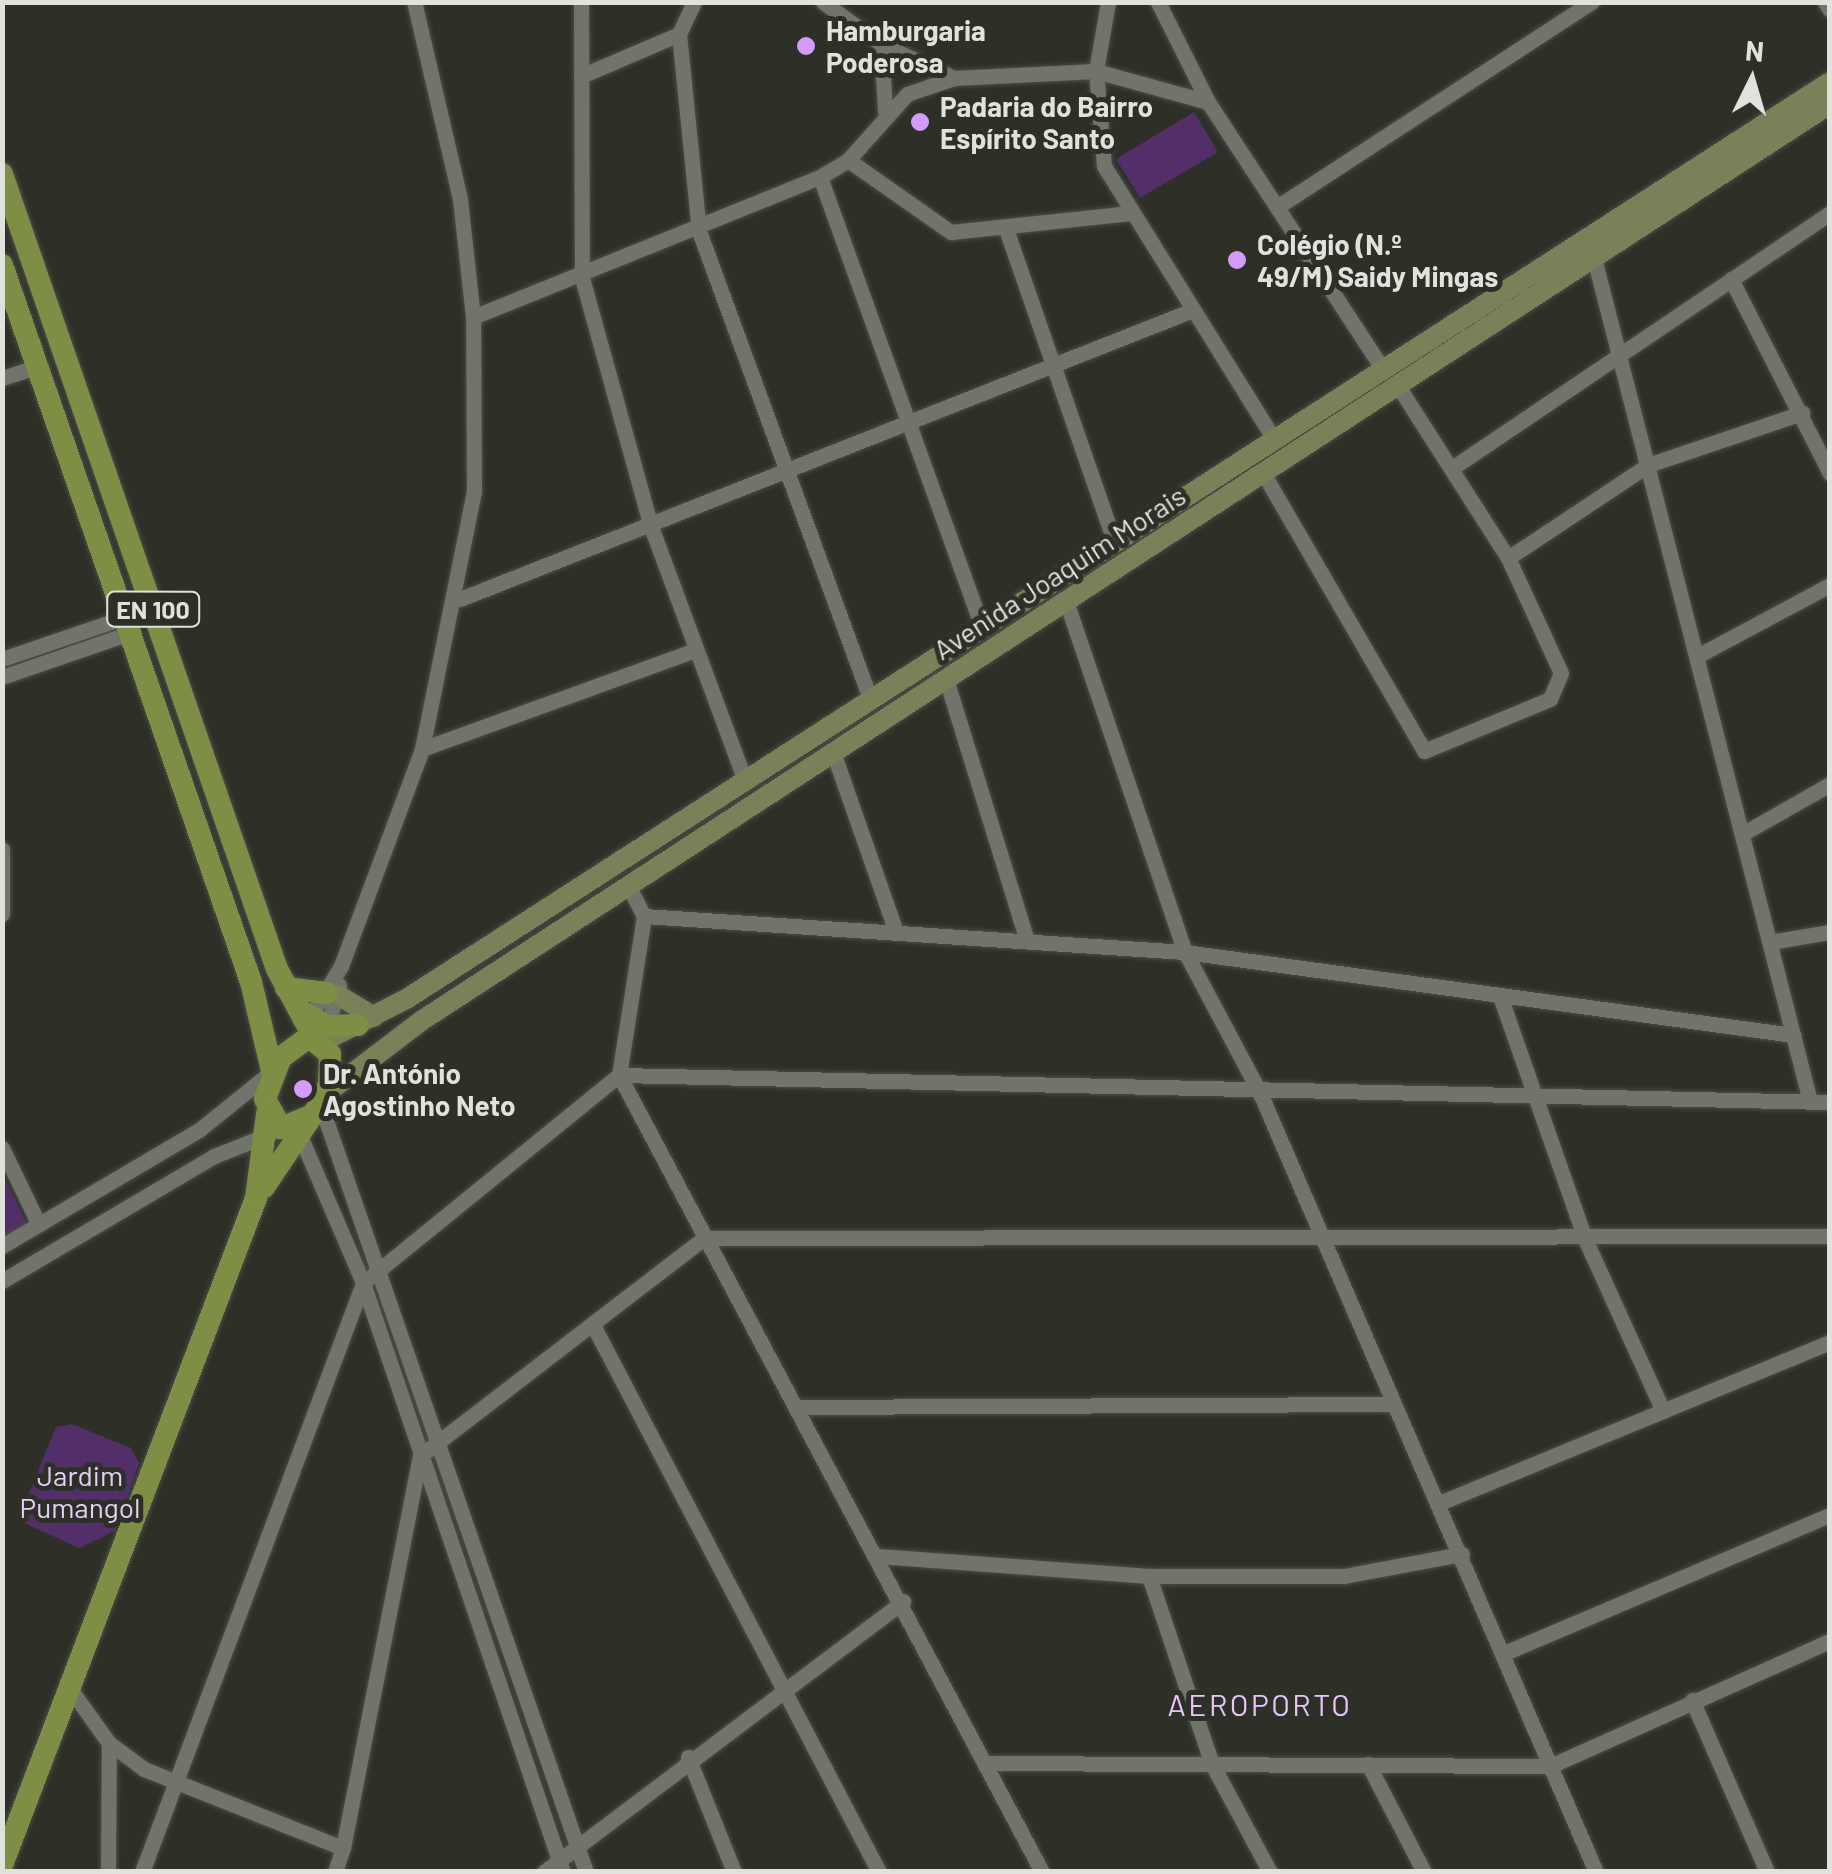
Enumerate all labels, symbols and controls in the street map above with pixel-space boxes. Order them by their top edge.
place label: Hamburgaria Poderosa [826,13,986,79]
north arrow [1702,30,1802,130]
text: N [1744,32,1765,68]
marker: Hamburgaria Poderosa [795,35,817,57]
place label: Padaria do Bairro Espírito Santo [940,89,1153,155]
marker: Padaria do Bairro Espírito Santo [909,111,931,133]
place label: Colégio (N.º 49/M) Saidy Mingas [1257,227,1498,293]
marker: Colégio (N.º 49/M) Saidy Mingas [1226,249,1248,271]
street label: Avenida Joaquim Morais [927,478,1191,666]
road number: EN 100 [106,589,200,629]
place label: Dr. António Agostinho Neto [323,1056,515,1122]
marker: Dr. António Agostinho Neto [292,1078,314,1100]
park label: Jardim Pumangol [20,1458,140,1524]
district label: AEROPORTO [1168,1686,1352,1722]

